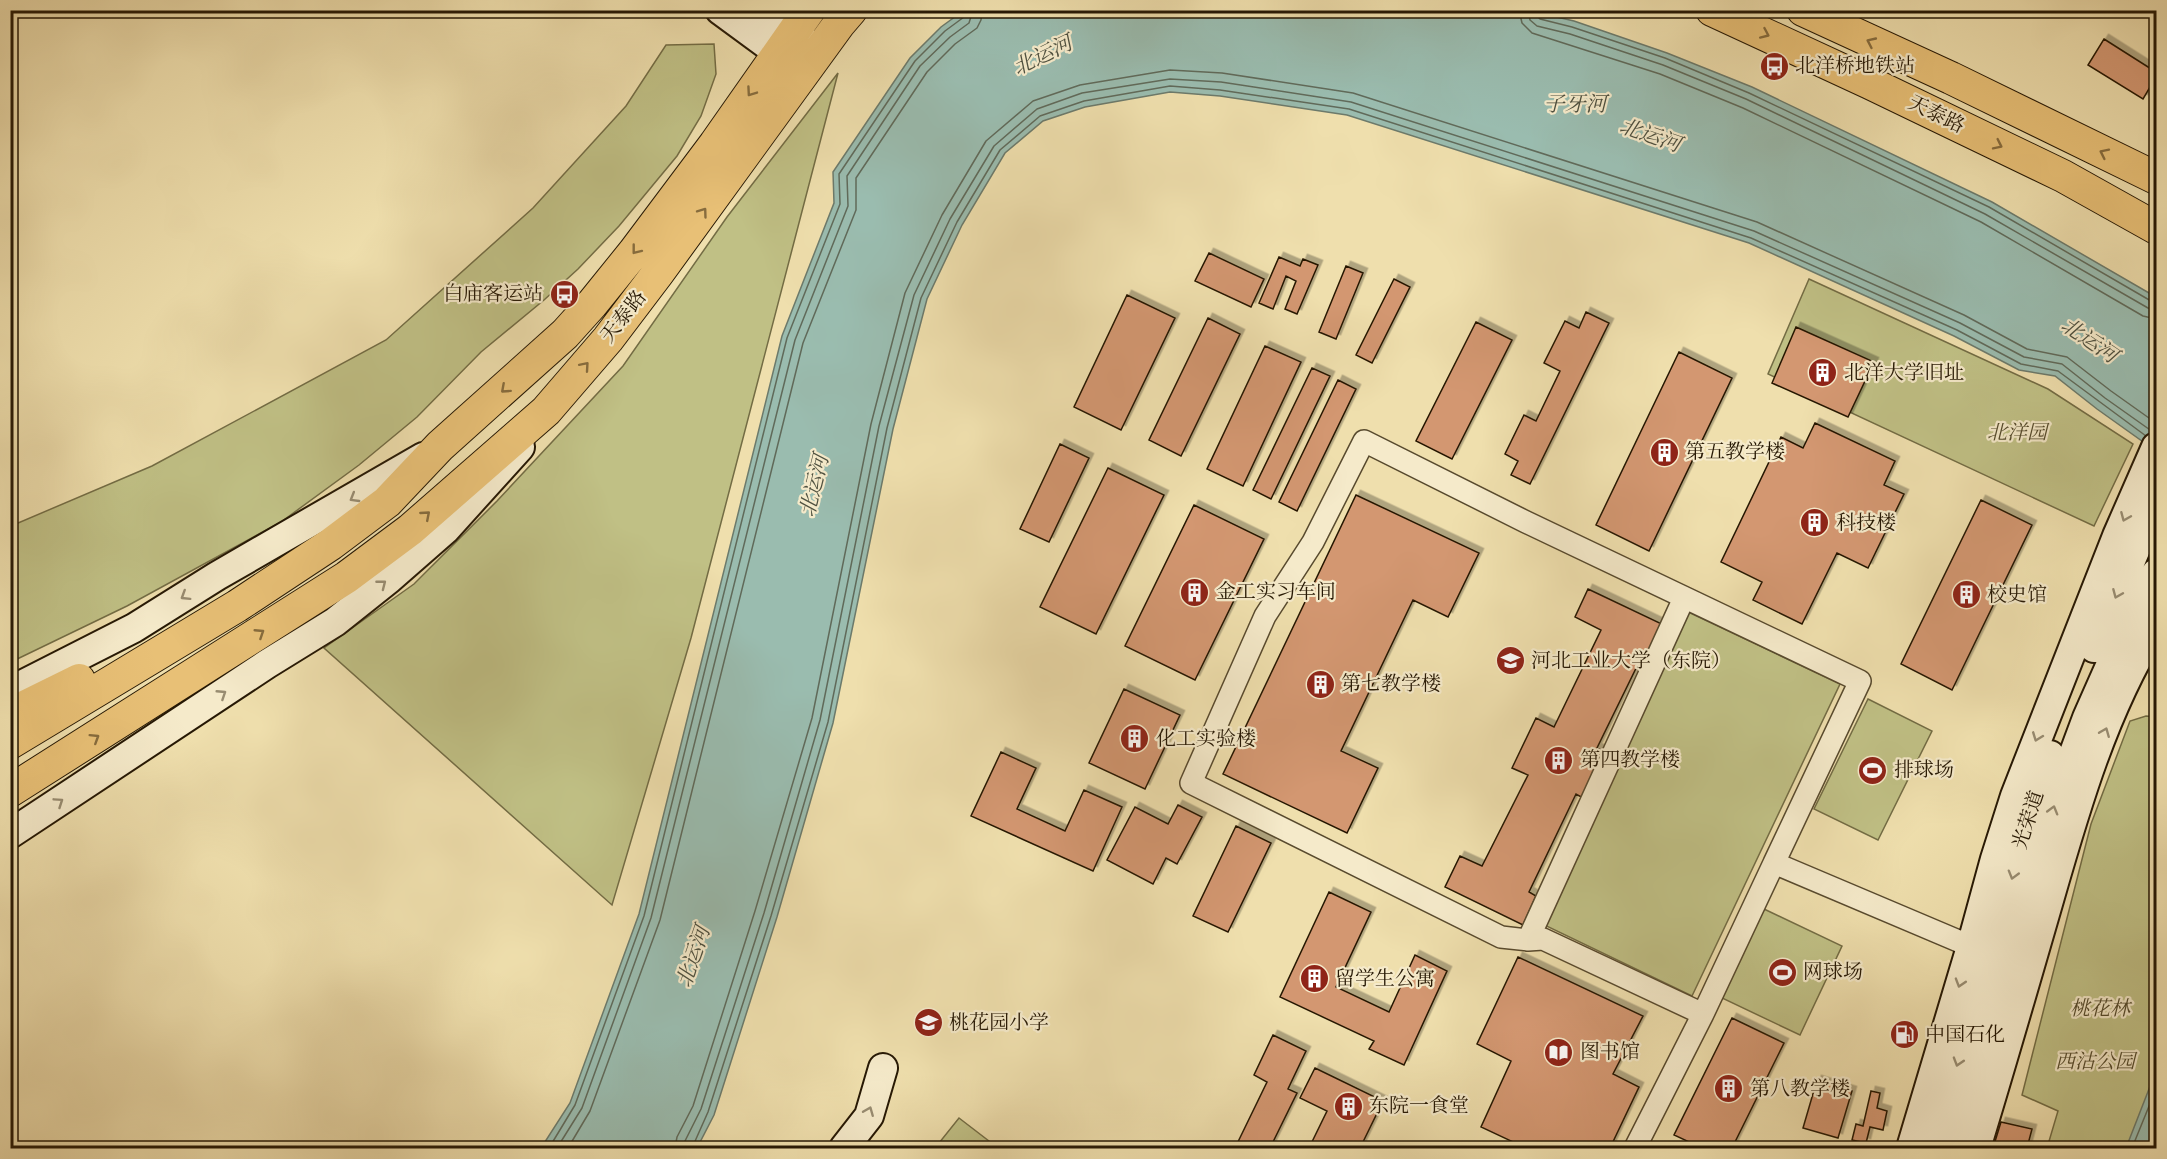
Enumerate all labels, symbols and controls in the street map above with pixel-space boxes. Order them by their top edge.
one-way arrow [1759,27,1770,39]
water label: 北运河 [1009,29,1081,81]
one-way arrow [1866,37,1877,49]
bus stop icon: 北洋桥地铁站 [1758,50,1790,82]
place label: 北洋桥地铁站 [1795,54,1915,79]
one-way arrow [747,86,758,97]
street label: 天泰路 [1904,91,1968,139]
water label: 子牙河 [1544,92,1610,118]
water label: 北运河 [1616,113,1688,160]
one-way arrow [1992,137,2003,149]
one-way arrow [2099,148,2110,160]
one-way arrow [696,207,707,218]
one-way arrow [632,243,643,254]
bus stop icon: 白庙客运站 [548,278,580,310]
place label: 白庙客运站 [443,282,543,307]
street label: 天泰路 [596,286,652,348]
water label: 北运河 [2056,313,2126,372]
building icon: 北洋大学旧址 [1807,357,1839,389]
place label: 北洋大学旧址 [1844,361,1964,386]
one-way arrow [577,362,588,373]
one-way arrow [501,382,512,393]
park label: 北洋园 [1987,421,2050,446]
building icon: 第五教学楼 [1648,436,1680,468]
place label: 第五教学楼 [1685,440,1785,465]
water label: 北运河 [795,448,836,520]
one-way arrow [350,491,360,502]
building icon: 科技楼 [1799,507,1831,539]
one-way arrow [420,511,430,522]
place label: 科技楼 [1836,511,1896,536]
one-way arrow [2121,511,2133,522]
building icon: 金工实习车间 [1179,576,1211,608]
building icon: 校史馆 [1950,579,1982,611]
place label: 金工实习车间 [1216,580,1336,605]
one-way arrow [376,581,387,592]
place label: 校史馆 [1987,583,2047,608]
one-way arrow [2112,587,2124,598]
one-way arrow [181,588,191,600]
one-way arrow [254,629,264,641]
school or university icon: 河北工业大学（东院） [1494,645,1526,677]
place label: 河北工业大学（东院） [1531,649,1731,674]
building icon: 第七教学楼 [1304,668,1336,700]
place label: 第七教学楼 [1341,672,1441,697]
one-way arrow [215,690,226,701]
building icon: 化工实验楼 [1119,723,1151,755]
place label: 化工实验楼 [1156,727,1256,752]
one-way arrow [2098,727,2110,738]
one-way arrow [2032,731,2044,742]
one-way arrow [89,734,100,745]
building icon: 第四教学楼 [1543,744,1575,776]
place label: 第四教学楼 [1580,748,1680,773]
sports icon: 排球场 [1857,754,1889,786]
place label: 排球场 [1894,758,1954,783]
street label: 光荣道 [2008,788,2050,852]
one-way arrow [52,798,63,809]
one-way arrow [2046,805,2058,816]
one-way arrow [2007,869,2020,879]
water label: 北运河 [671,919,718,991]
sports icon: 网球场 [1766,956,1798,988]
place label: 网球场 [1803,960,1863,985]
building icon: 留学生公寓 [1298,963,1330,995]
place label: 留学生公寓 [1335,967,1435,992]
one-way arrow [1955,977,1967,988]
park label: 桃花林 [2070,997,2133,1022]
school or university icon: 桃花园小学 [912,1007,944,1039]
place label: 桃花园小学 [949,1011,1049,1036]
fuel station icon: 中国石化 [1888,1019,1920,1051]
place label: 中国石化 [1925,1023,2005,1048]
library icon: 图书馆 [1543,1036,1575,1068]
place label: 图书馆 [1580,1040,1640,1065]
park label: 西沽公园 [2055,1050,2138,1075]
one-way arrow [1953,1056,1965,1067]
building icon: 第八教学楼 [1713,1073,1745,1105]
place label: 第八教学楼 [1750,1077,1850,1102]
building icon: 东院一食堂 [1332,1090,1364,1122]
place label: 东院一食堂 [1369,1094,1469,1119]
one-way arrow [862,1107,874,1118]

